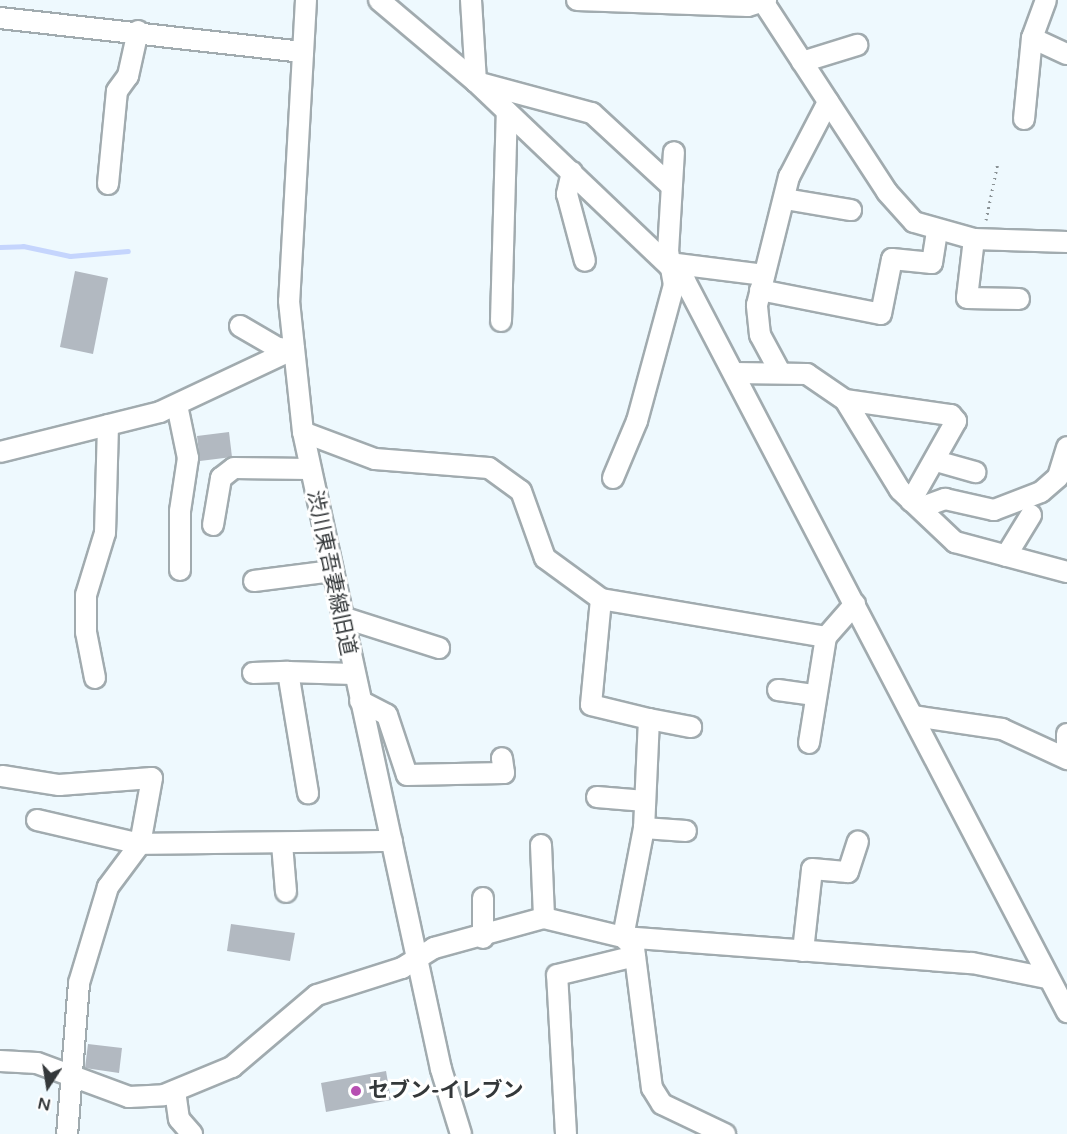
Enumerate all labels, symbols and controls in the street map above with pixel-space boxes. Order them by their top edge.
street label: 渋川東吾妻線旧道 [301,488,361,658]
north arrow [18,1056,78,1116]
place label: セブン-イレブン [368,1078,524,1104]
marker: セブン-イレブン [349,1084,363,1098]
text: N [36,1092,53,1115]

